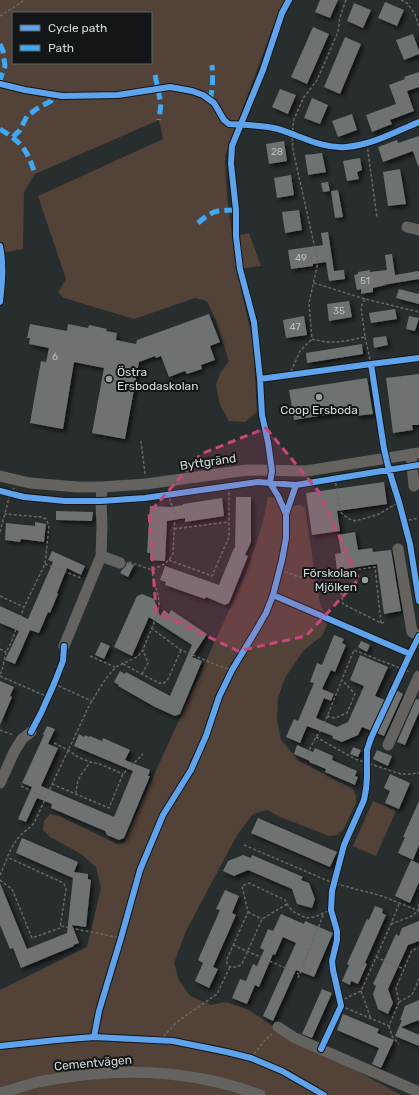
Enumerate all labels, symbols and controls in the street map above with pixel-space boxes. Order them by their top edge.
legend [12,12,152,64]
text: Cycle path [48,21,107,35]
text: Path [48,41,74,55]
house number: 28 [271,146,283,158]
house number: 49 [295,252,307,264]
house number: 51 [360,275,370,287]
house number: 35 [333,305,345,317]
house number: 47 [289,321,301,333]
house number: 6 [52,351,58,363]
place label: Östra Ersbodaskolan [117,365,198,393]
marker: Östra Ersbodaskolan [104,374,114,384]
marker: Coop Ersboda [314,392,324,402]
place label: Coop Ersboda [280,403,358,417]
street label: Byttgränd [179,451,237,473]
place label: Förskolan Mjölken [303,566,357,594]
marker: Förskolan Mjölken [360,575,370,585]
street label: Cementvägen [53,1053,133,1073]

